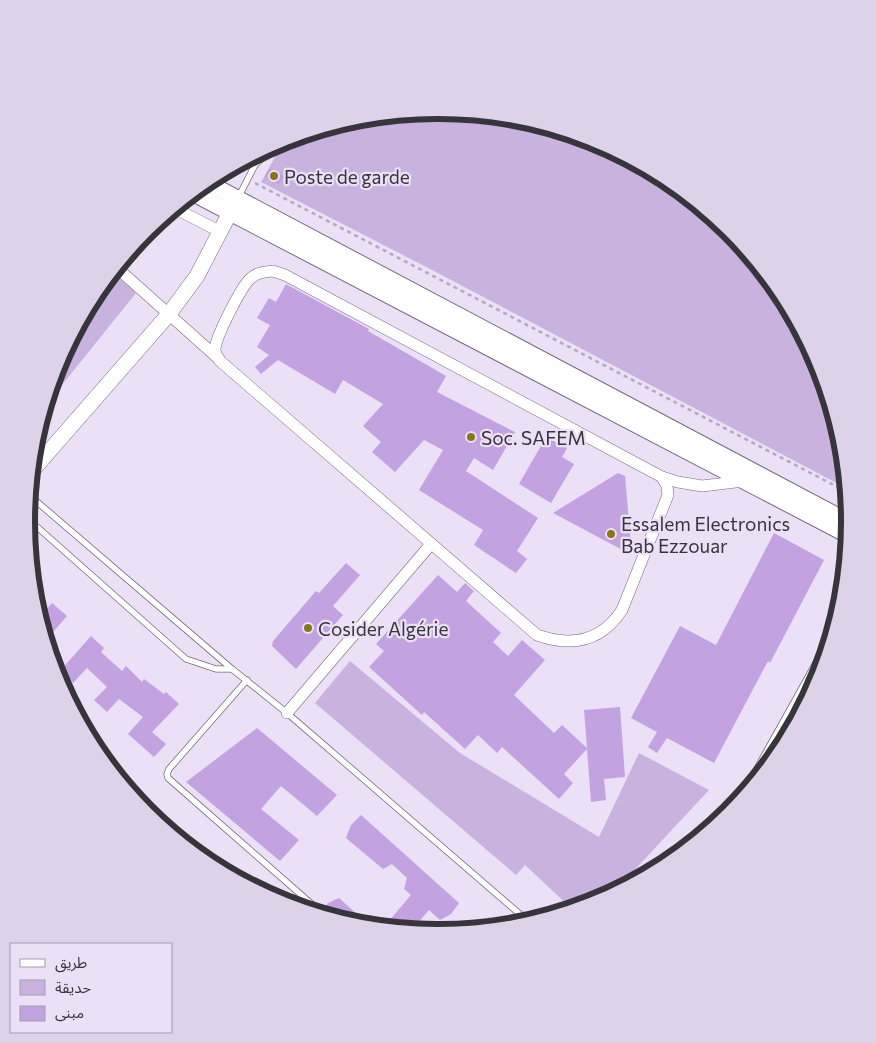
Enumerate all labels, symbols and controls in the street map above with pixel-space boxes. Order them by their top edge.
place label: Poste de garde [284,165,410,188]
marker: Poste de garde [268,170,280,182]
place label: Soc. SAFEM [481,426,586,449]
marker: Soc. SAFEM [465,431,477,443]
place label: Essalem Electronics Bab Ezzouar [621,512,790,557]
marker: Essalem Electronics Bab Ezzouar [605,528,617,540]
place label: Cosider Algérie [318,617,449,640]
marker: Cosider Algérie [302,622,314,634]
legend [10,943,172,1033]
text: طريق [55,953,87,973]
text: حديقة [55,978,91,996]
text: مبنى [55,1003,84,1022]

